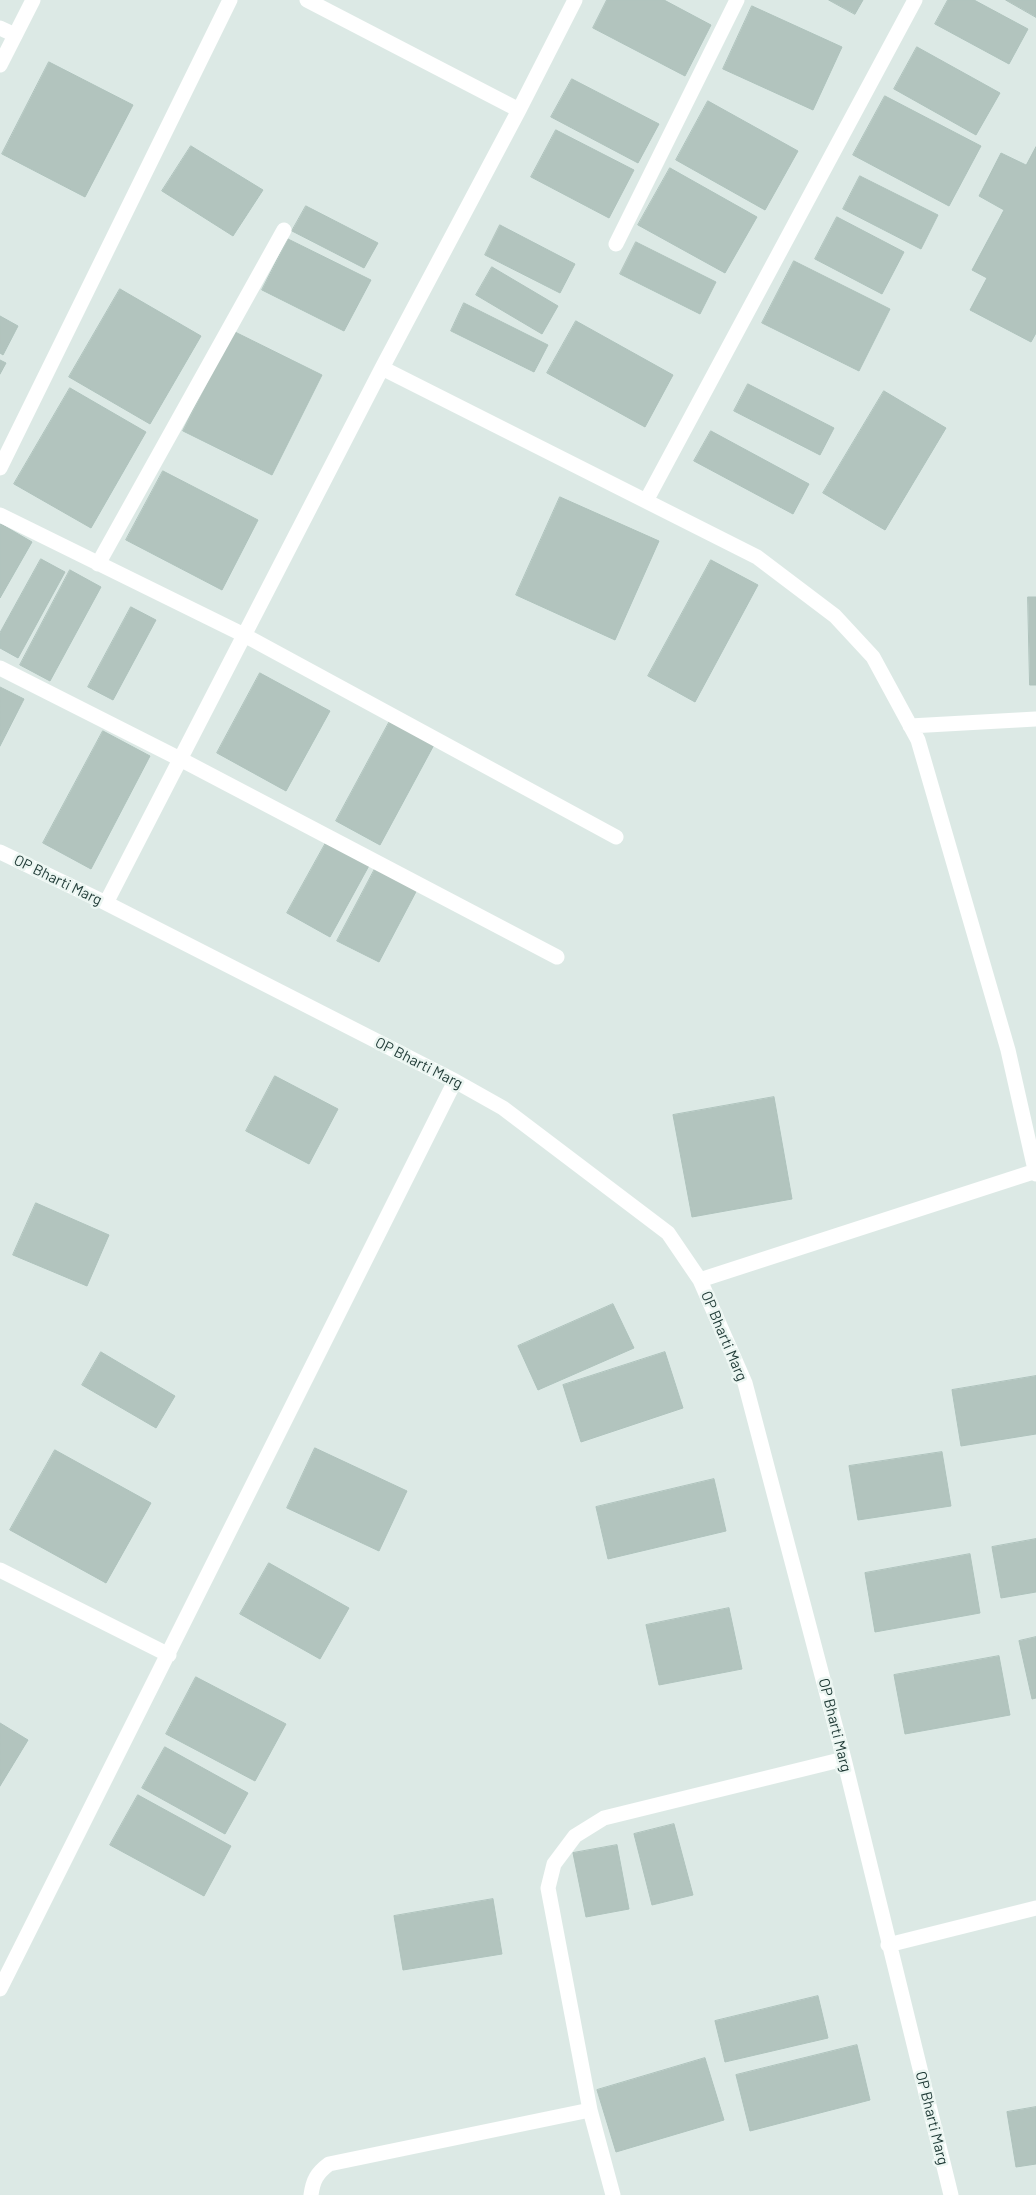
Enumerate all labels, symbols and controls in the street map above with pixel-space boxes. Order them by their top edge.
street label: OP Bharti Marg [11,851,105,909]
street label: OP Bharti Marg [372,1033,466,1093]
street label: OP Bharti Marg [697,1288,751,1384]
street label: OP Bharti Marg [815,1676,855,1774]
street label: OP Bharti Marg [912,2069,952,2167]

